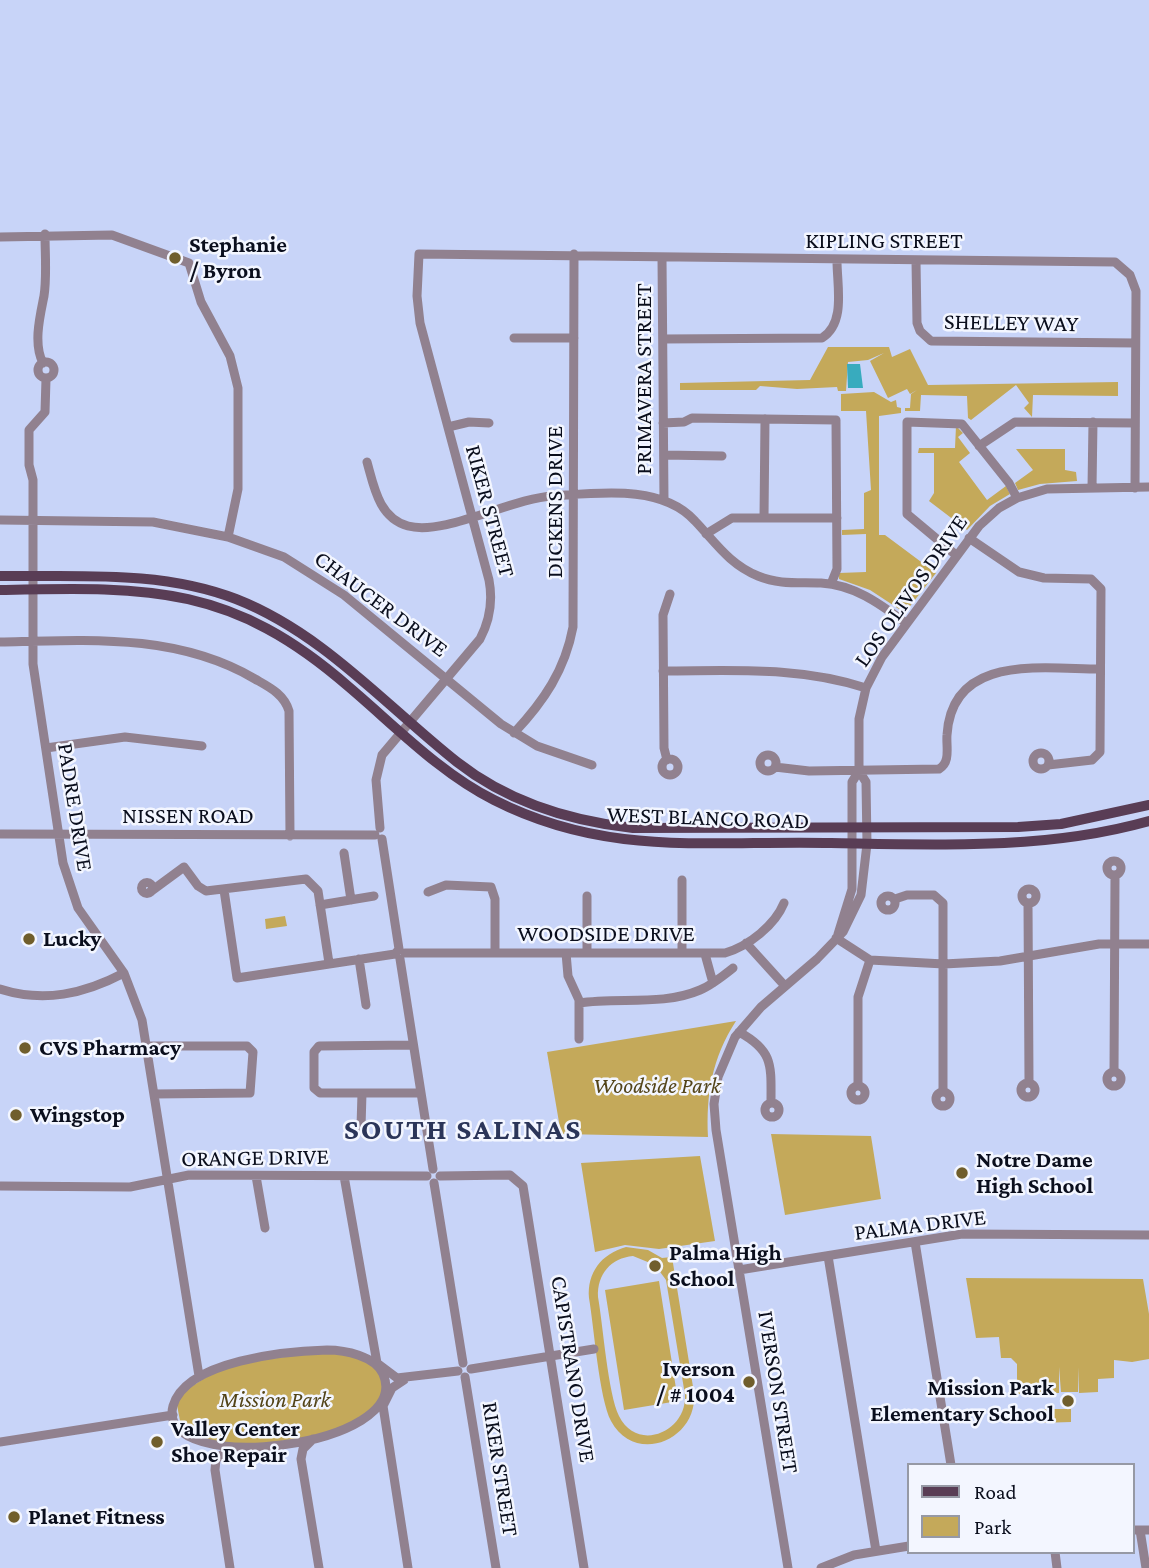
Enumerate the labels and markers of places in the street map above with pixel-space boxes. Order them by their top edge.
place label: Stephanie / Byron [189,231,287,285]
marker: Stephanie / Byron [167,250,183,266]
place label: Lucky [43,925,101,953]
marker: Lucky [21,931,37,947]
place label: CVS Pharmacy [39,1034,181,1062]
marker: CVS Pharmacy [17,1040,33,1056]
place label: Wingstop [30,1101,125,1129]
marker: Wingstop [8,1107,24,1123]
place label: Notre Dame High School [976,1146,1093,1200]
marker: Notre Dame High School [954,1165,970,1181]
place label: Palma High School [669,1239,782,1293]
marker: Palma High School [647,1258,663,1274]
place label: Iverson / # 1004 [656,1355,735,1409]
marker: Iverson / # 1004 [741,1374,757,1390]
place label: Mission Park Elementary School [870,1374,1054,1428]
marker: Mission Park Elementary School [1060,1393,1076,1409]
place label: Valley Center Shoe Repair [171,1415,300,1469]
marker: Valley Center Shoe Repair [149,1434,165,1450]
place label: Planet Fitness [28,1503,165,1531]
marker: Planet Fitness [6,1509,22,1525]

